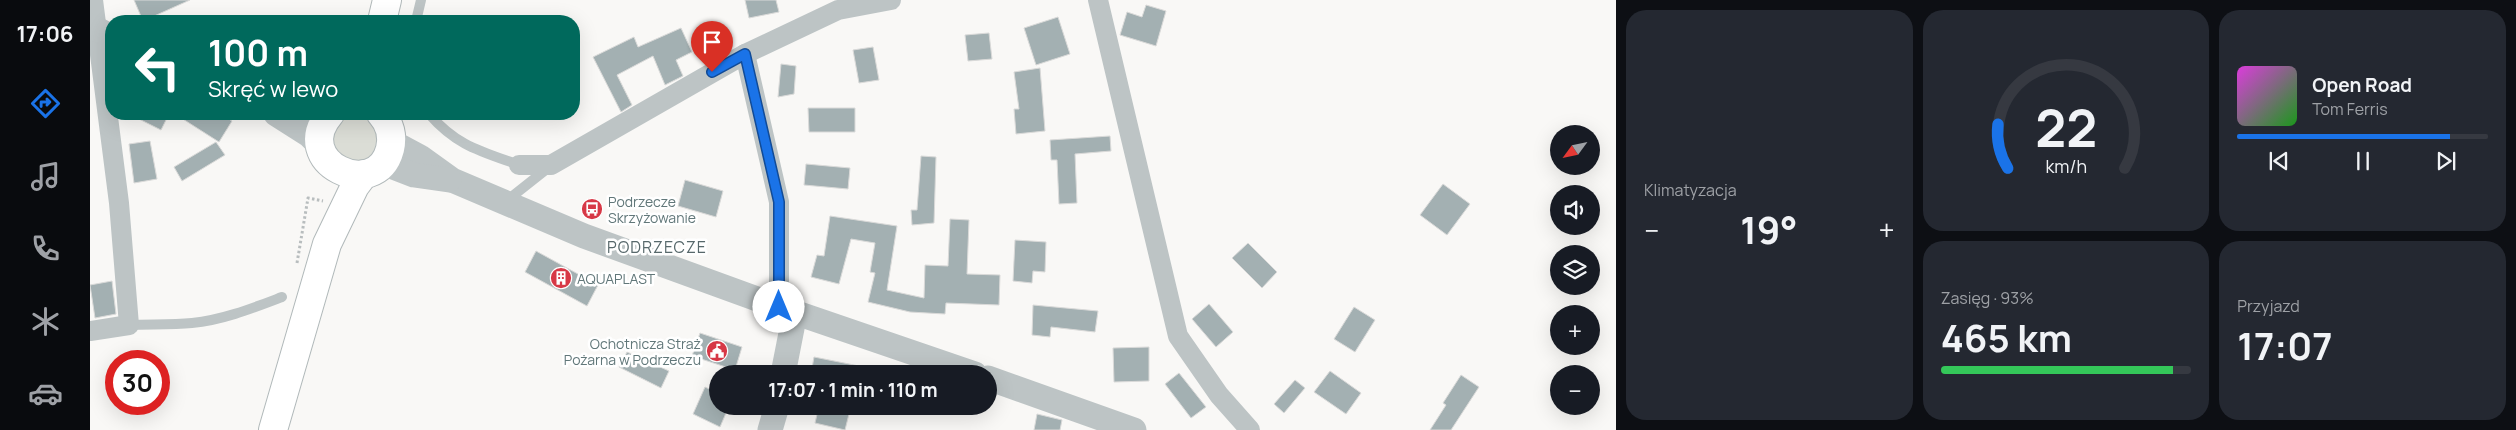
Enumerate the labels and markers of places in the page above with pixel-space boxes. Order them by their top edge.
pin [691,21,733,72]
place label: Podrzecze Skrzyżowanie [608,192,696,227]
bus stop icon: Podrzecze Skrzyżowanie [580,197,604,221]
building icon: AQUAPLAST [549,266,573,290]
place label: AQUAPLAST [577,269,656,288]
place label: Ochotnicza Straż Pożarna w Podrzeczu [564,334,701,369]
public building icon: Ochotnicza Straż Pożarna w Podrzeczu [705,339,729,363]

